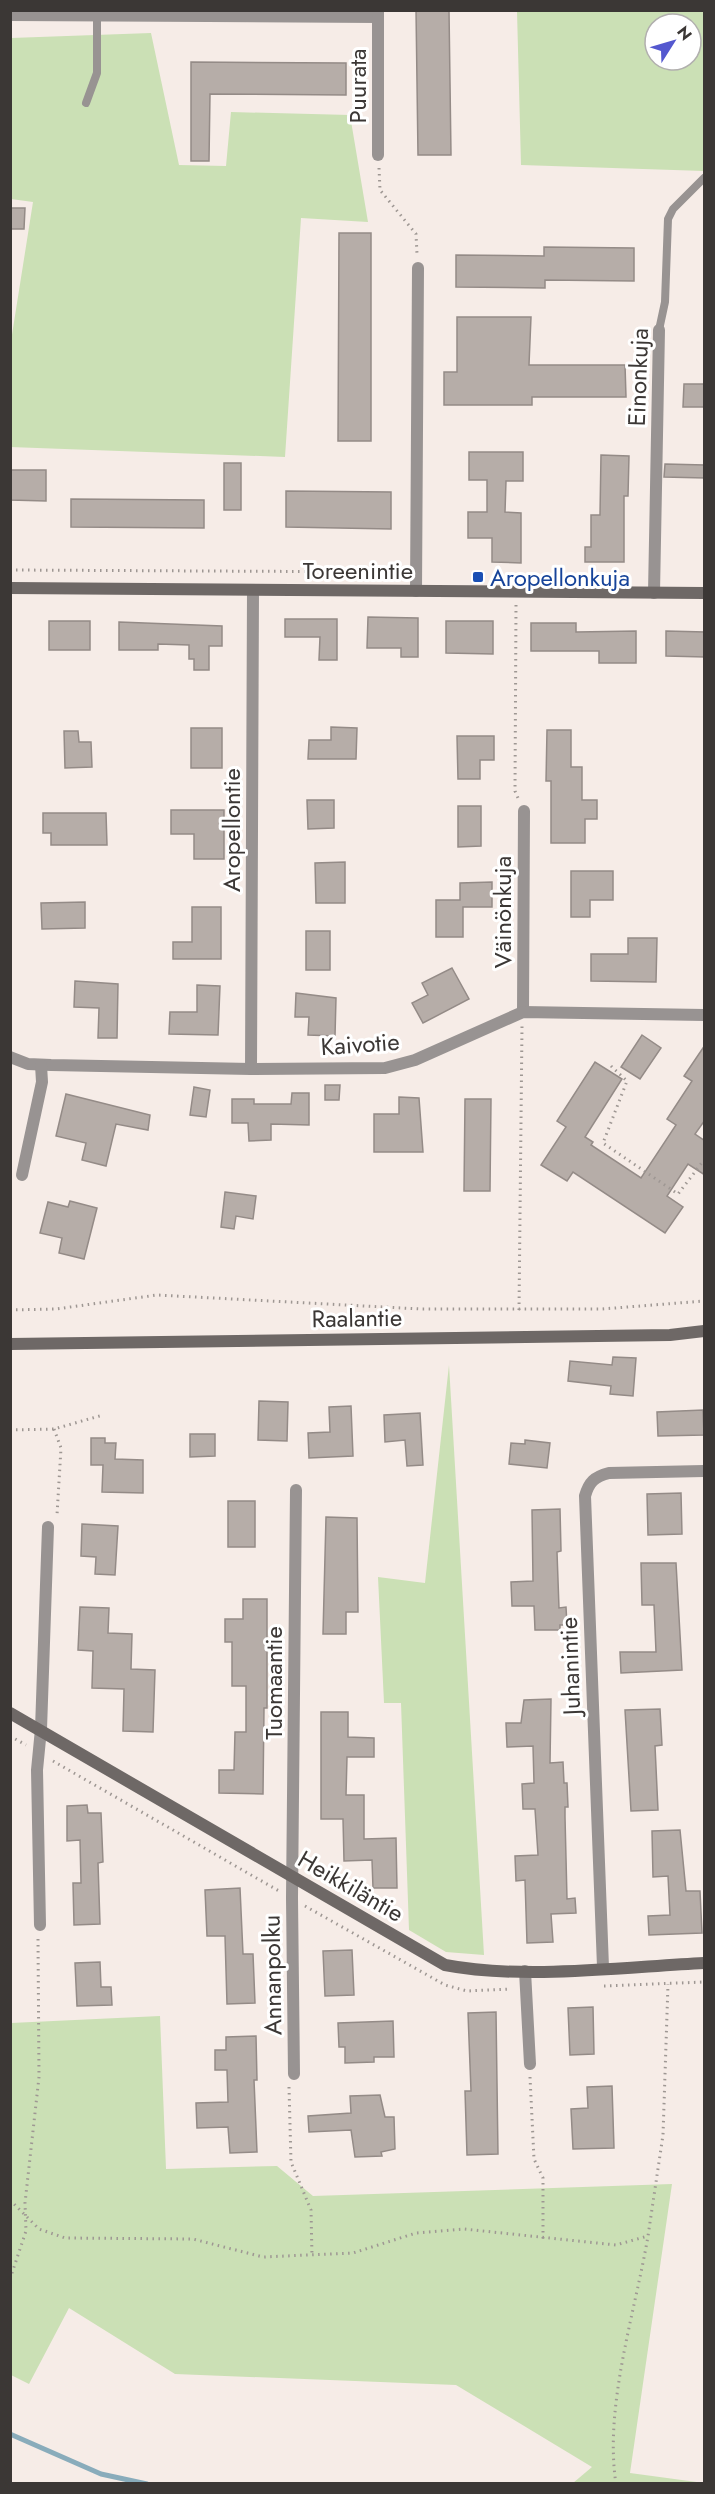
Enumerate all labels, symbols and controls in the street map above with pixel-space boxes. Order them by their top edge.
north arrow [643,12,703,72]
text: N [672,21,698,45]
street label: Puurata [340,49,375,123]
street label: Einonkuja [619,327,657,427]
street label: Toreenintie [303,553,413,588]
place label: Aropellonkuja [490,560,630,595]
marker: Aropellonkuja [471,570,485,584]
street label: Aropellontie [214,768,249,892]
street label: Väinönkuja [485,856,520,968]
street label: Kaivotie [319,1024,401,1064]
street label: Raalantie [311,1300,403,1336]
street label: Juhanintie [551,1616,589,1719]
street label: Tuomaantie [256,1626,291,1740]
street label: Heikkiläntie [291,1842,411,1930]
street label: Annanpolku [253,1914,291,2036]

